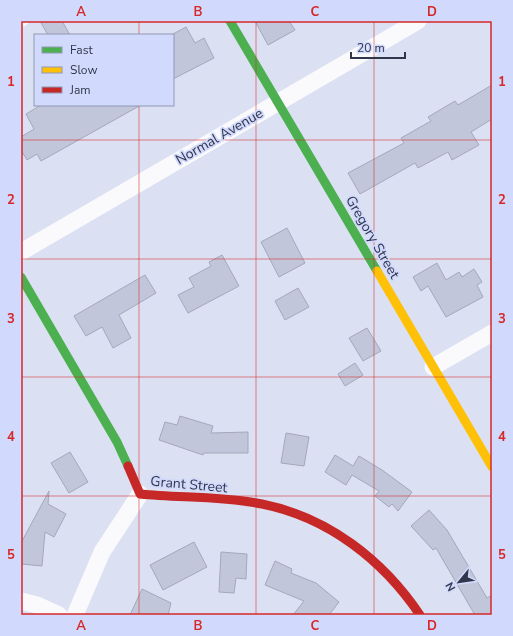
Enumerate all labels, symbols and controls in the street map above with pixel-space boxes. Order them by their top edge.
text: A [76,3,86,21]
text: B [194,3,203,21]
text: C [311,3,320,21]
text: D [427,3,437,21]
legend [34,34,174,106]
scale bar [351,34,405,60]
text: 20 m [357,40,385,56]
text: Fast [70,42,93,58]
text: Slow [70,62,98,78]
text: 1 [7,73,15,91]
text: 1 [498,73,506,91]
text: Jam [69,82,91,98]
street label: Normal Avenue [172,104,266,169]
text: 2 [7,191,15,209]
text: 2 [498,191,506,209]
street label: Gregory Street [341,192,404,282]
text: 3 [7,310,15,328]
text: 3 [498,310,506,328]
text: 4 [7,428,15,446]
text: 4 [498,428,506,446]
street label: Grant Street [150,472,228,497]
text: 5 [7,546,15,564]
text: 5 [498,546,506,564]
north arrow [439,562,479,602]
text: N [442,579,459,594]
text: A [76,617,86,635]
text: B [194,617,203,635]
text: C [311,617,320,635]
text: D [427,617,437,635]

